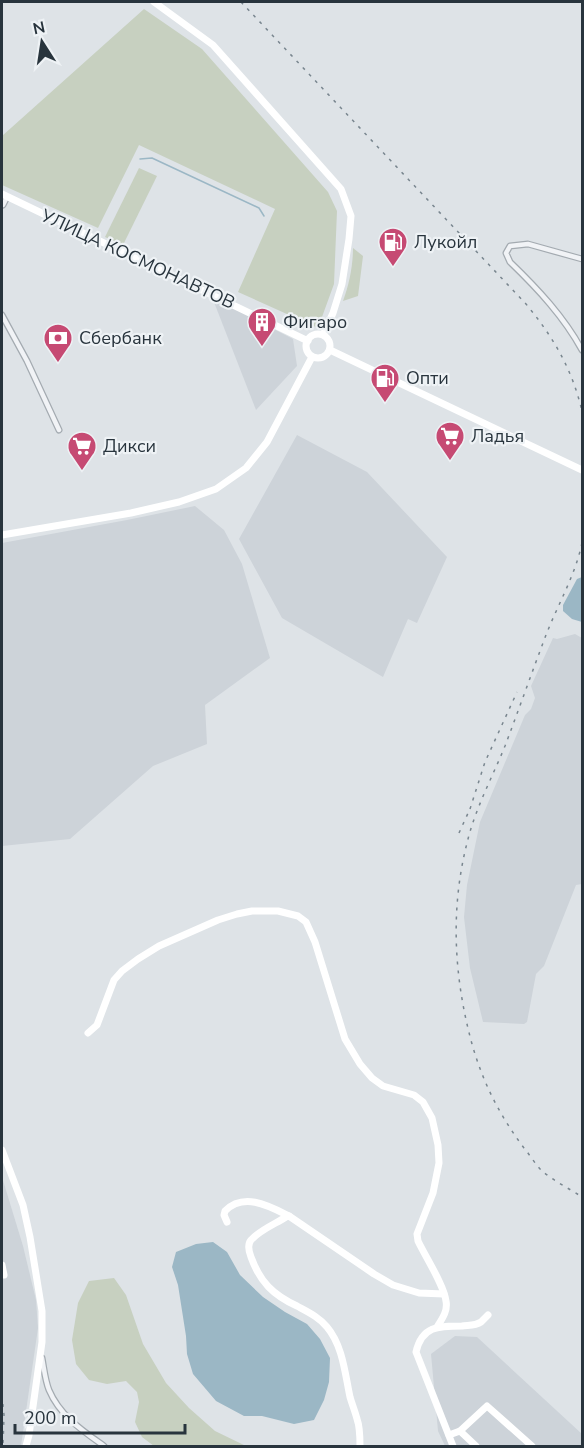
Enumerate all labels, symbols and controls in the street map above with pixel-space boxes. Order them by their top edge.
north arrow [12,12,72,72]
text: N [31,16,47,40]
street label: УЛИЦА КОСМОНАВТОВ [36,203,239,315]
fuel station icon: Лукойл [377,226,409,268]
place label: Лукойл [414,230,477,254]
building icon: Фигаро [246,306,278,348]
place label: Фигаро [283,310,347,334]
bank icon: Сбербанк [42,322,74,364]
place label: Сбербанк [79,326,162,350]
fuel station icon: Опти [369,362,401,404]
place label: Опти [406,366,449,390]
supermarket icon: Ладья [434,420,466,462]
place label: Ладья [471,424,524,448]
supermarket icon: Дикси [66,430,98,472]
place label: Дикси [103,434,156,458]
scale bar [15,1397,184,1435]
text: 200 m [24,1406,76,1430]

